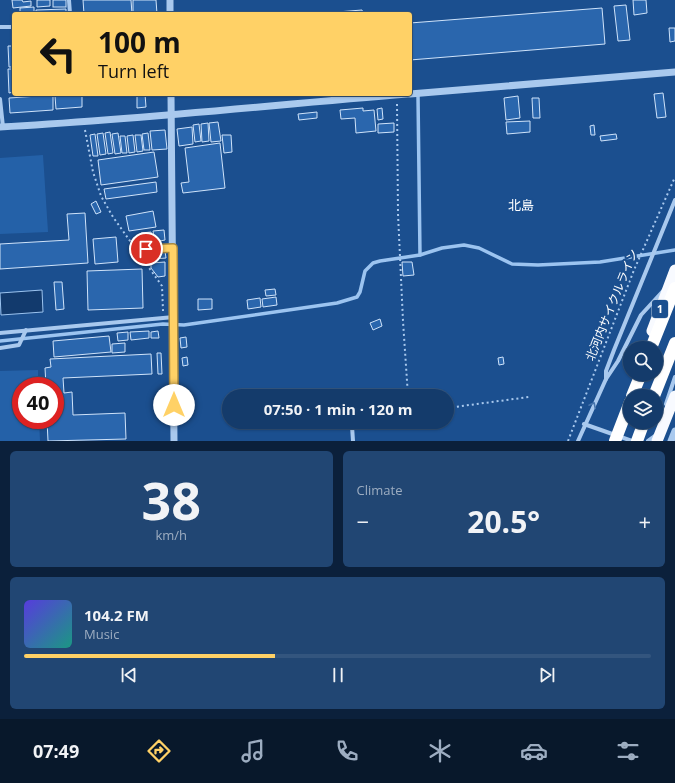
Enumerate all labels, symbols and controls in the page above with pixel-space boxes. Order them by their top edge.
text: 100 m [98,23,181,61]
icon: left [32,28,84,80]
text: Turn left [98,59,169,83]
district label: 北島 [508,196,534,214]
pin [129,232,163,266]
icon: arrive [135,238,157,260]
street label: 北河内サイクルライン [581,246,642,363]
road number: 1 [652,300,668,318]
map controls [623,341,663,429]
button: search [623,341,663,381]
speed limit sign: 40 [12,377,64,429]
position arrow [153,384,195,426]
button: layers [623,389,663,429]
text: 07:50 · 1 min · 120 m [264,399,412,419]
one-way arrow [589,402,596,410]
text: 38 [142,464,201,535]
text: Climate [357,481,402,499]
text: 20.5° [467,501,540,542]
text: − [357,506,369,536]
text: + [638,506,651,536]
text: km/h [155,526,187,544]
text: 104.2 FM [84,605,149,625]
text: Music [84,625,119,643]
icon: previous [118,664,140,686]
icon: pause [327,664,349,686]
icon: next [536,664,558,686]
icon: directions [145,737,173,765]
icon: music [239,737,267,765]
icon: phone [333,737,361,765]
icon: climate [426,737,454,765]
icon: car [520,737,548,765]
icon: filters [614,737,642,765]
text: 07:49 [33,739,79,763]

